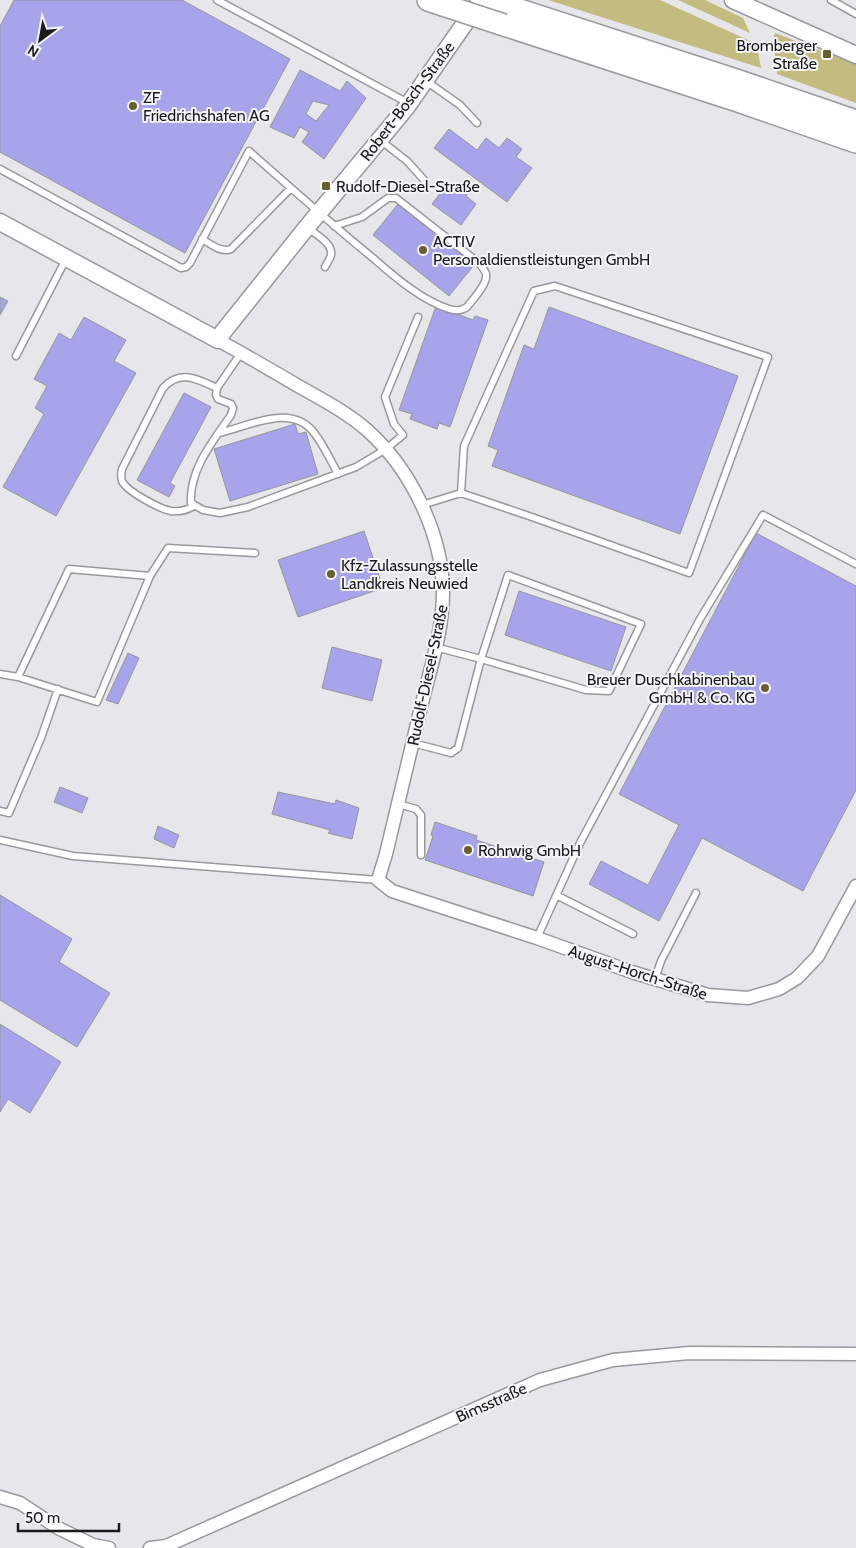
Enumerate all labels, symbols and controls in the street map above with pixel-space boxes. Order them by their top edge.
north arrow [15,15,65,65]
place label: Bromberger Straße [737,36,818,73]
street label: Robert-Bosch-Straße [356,38,458,165]
text: N [24,41,42,61]
marker: Bromberger Straße [821,48,833,60]
place label: ZF Friedrichshafen AG [143,88,270,125]
marker: ZF Friedrichshafen AG [127,100,139,112]
place label: Rudolf-Diesel-Straße [336,177,480,196]
marker: Rudolf-Diesel-Straße [320,180,332,192]
place label: ACTIV Personaldienstleistungen GmbH [433,232,650,269]
marker: ACTIV Personaldienstleistungen GmbH [417,244,429,256]
place label: Kfz-Zulassungsstelle Landkreis Neuwied [341,556,478,593]
marker: Kfz-Zulassungsstelle Landkreis Neuwied [325,568,337,580]
street label: Rudolf-Diesel-Straße [403,603,452,747]
place label: Breuer Duschkabinenbau GmbH & Co. KG [587,670,755,707]
marker: Breuer Duschkabinenbau GmbH & Co. KG [759,682,771,694]
place label: Rohrwig GmbH [478,841,581,860]
marker: Rohrwig GmbH [462,844,474,856]
street label: August-Horch-Straße [566,941,710,1004]
street label: Bimsstraße [453,1378,530,1426]
scale bar [18,1500,119,1532]
text: 50 m [25,1509,60,1527]

